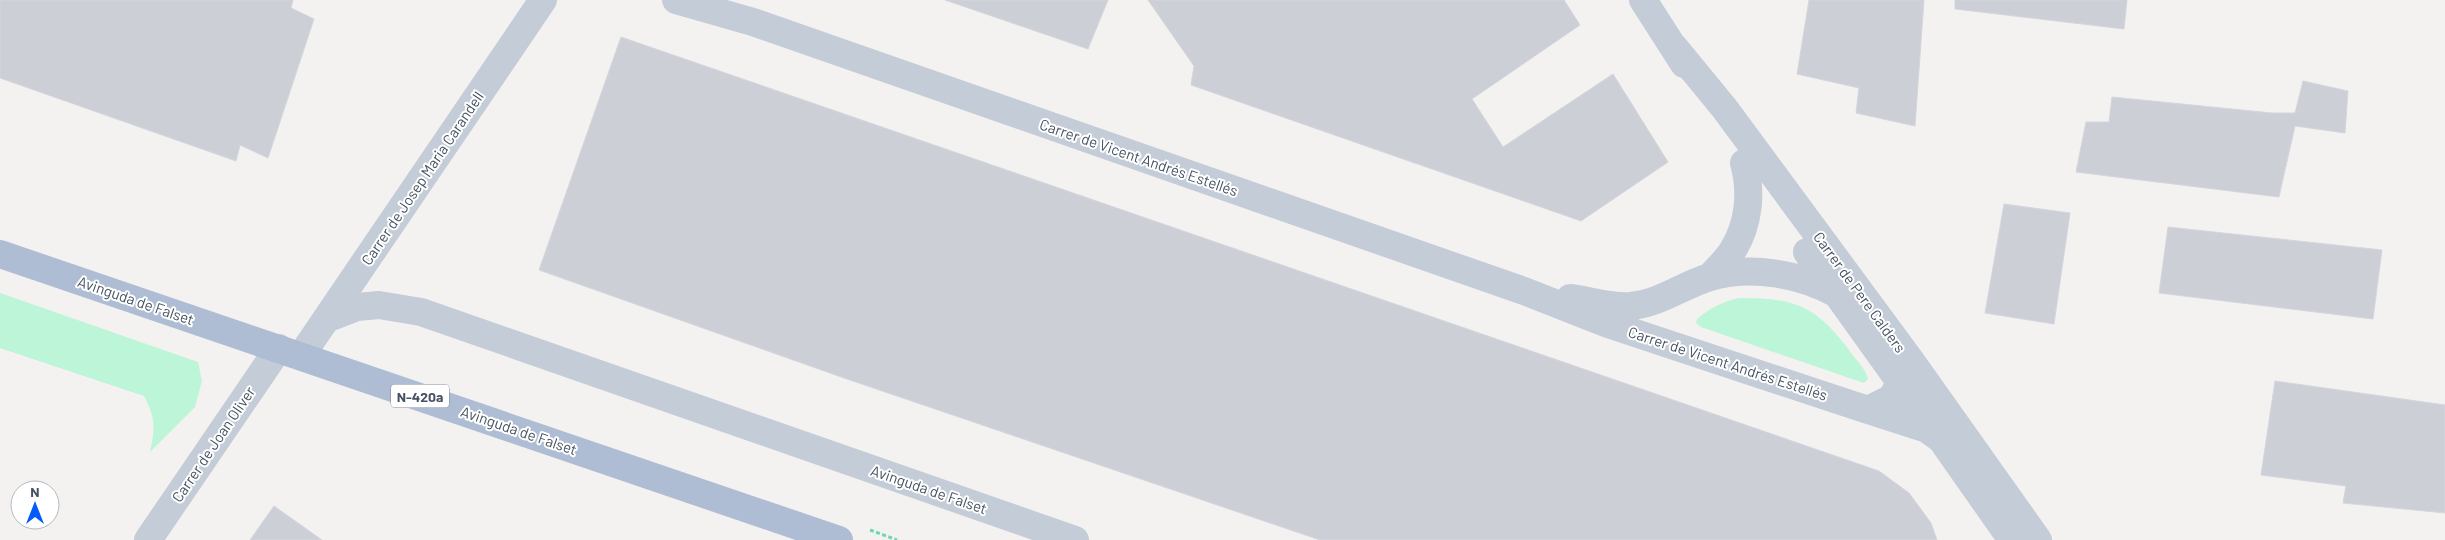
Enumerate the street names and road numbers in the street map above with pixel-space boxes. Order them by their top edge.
street label: Carrer de Josep Maria Carandell [357,88,487,268]
street label: Carrer de Vicent Andrés Estellés [1038,115,1240,199]
street label: Carrer de Pere Calders [1810,228,1910,356]
street label: Avinguda de Falset [76,272,196,328]
street label: Carrer de Vicent Andrés Estellés [1626,322,1830,404]
street label: Carrer de Joan Oliver [168,382,259,505]
road number: N-420a [391,384,449,408]
street label: Avinguda de Falset [459,402,579,458]
street label: Avinguda de Falset [869,461,989,517]

